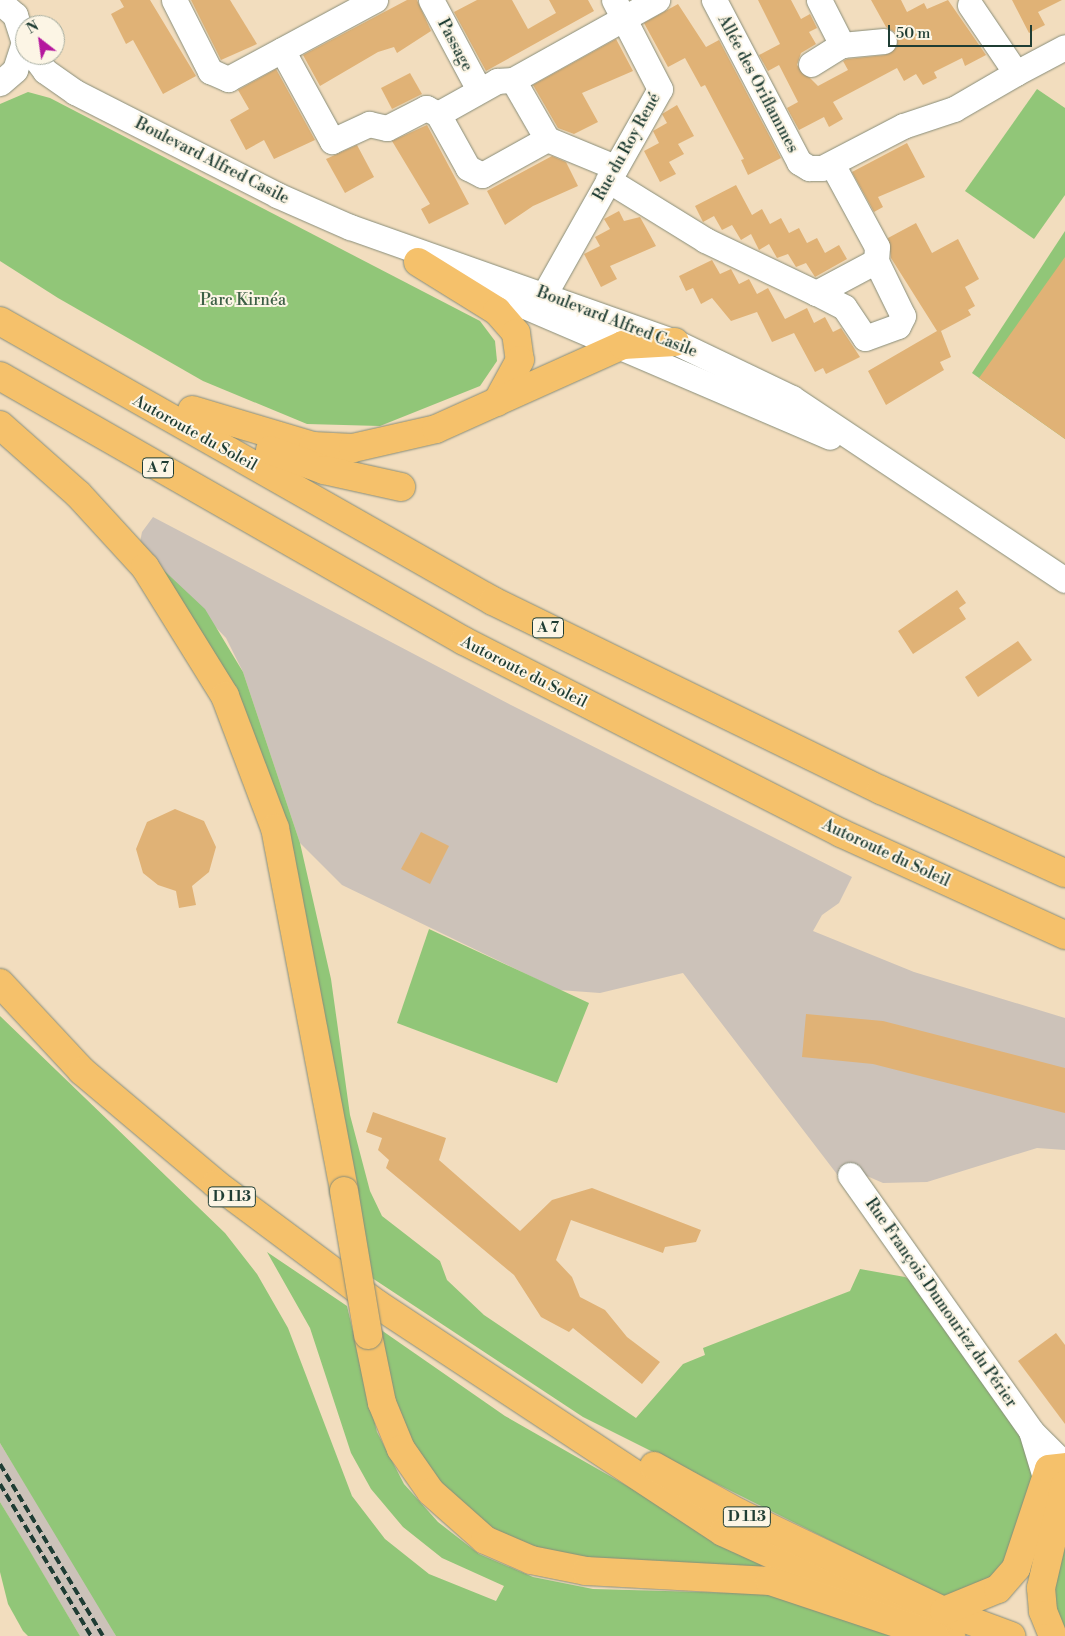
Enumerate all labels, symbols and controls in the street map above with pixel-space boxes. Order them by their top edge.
street label: Allée des Oriflammes [714,12,802,156]
north arrow [15,15,65,65]
scale bar [890,15,1034,47]
street label: Passage [433,16,477,74]
text: N [24,17,42,38]
text: 50 m [896,24,930,43]
street label: Rue du Roy René [589,90,665,204]
street label: Boulevard Alfred Casile [132,114,292,208]
street label: Boulevard Alfred Casile [534,283,700,361]
park label: Parc Kirnéa [200,290,286,310]
street label: Autoroute du Soleil [130,391,260,475]
road number: A 7 [142,456,174,480]
road number: A 7 [532,616,564,640]
street label: Autoroute du Soleil [458,632,590,712]
street label: Autoroute du Soleil [819,815,953,891]
road number: D 113 [207,1184,257,1210]
street label: Rue François Dumouriez du Périer [861,1195,1021,1411]
road number: D 113 [722,1504,772,1530]

